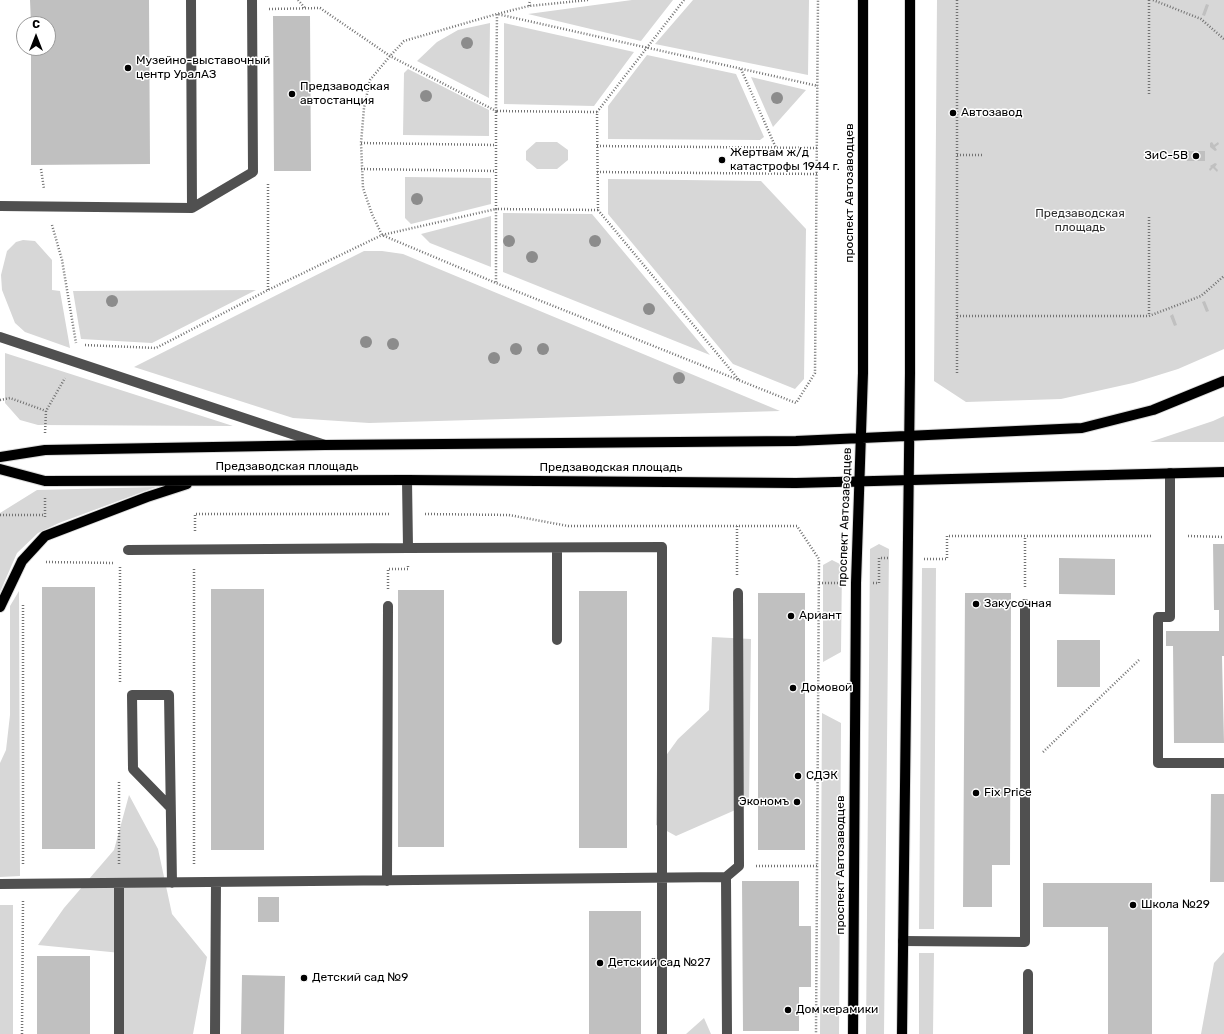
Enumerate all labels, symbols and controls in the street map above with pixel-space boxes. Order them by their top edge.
north arrow [16,16,56,56]
text: С [32,18,40,31]
place label: Музейно-выставочный центр УралАЗ [136,54,270,82]
marker: Музейно-выставочный центр УралАЗ [123,63,133,73]
place label: Предзаводская автостанция [300,80,389,108]
marker: Предзаводская автостанция [287,89,297,99]
place label: Автозавод [961,106,1022,120]
marker: Автозавод [948,108,958,118]
street label: проспект Автозаводцев [843,123,857,263]
place label: Жертвам ж/д катастрофы 1944 г. [730,146,840,174]
place label: ЗиС-5В [1144,149,1188,163]
marker: ЗиС-5В [1191,151,1201,161]
marker: Жертвам ж/д катастрофы 1944 г. [717,155,727,165]
park label: Предзаводская площадь [1035,207,1125,235]
street label: проспект Автозаводцев [835,447,855,587]
street label: Предзаводская площадь [216,460,358,474]
street label: Предзаводская площадь [540,461,682,475]
place label: Закусочная [984,597,1051,611]
marker: Закусочная [971,599,981,609]
place label: Ариант [799,609,842,623]
marker: Ариант [786,611,796,621]
place label: Домовой [801,681,852,695]
marker: Домовой [788,683,798,693]
place label: СДЭК [806,769,838,783]
marker: СДЭК [793,771,803,781]
place label: Fix Price [984,786,1032,800]
marker: Fix Price [971,788,981,798]
place label: Экономъ [739,795,789,809]
street label: проспект Автозаводцев [834,795,848,935]
marker: Экономъ [792,797,802,807]
place label: Школа №29 [1141,898,1210,912]
marker: Школа №29 [1128,900,1138,910]
place label: Детский сад №27 [608,956,710,970]
marker: Детский сад №27 [595,958,605,968]
place label: Детский сад №9 [312,971,408,985]
marker: Детский сад №9 [299,973,309,983]
place label: Дом керамики [796,1003,878,1017]
marker: Дом керамики [783,1005,793,1015]

